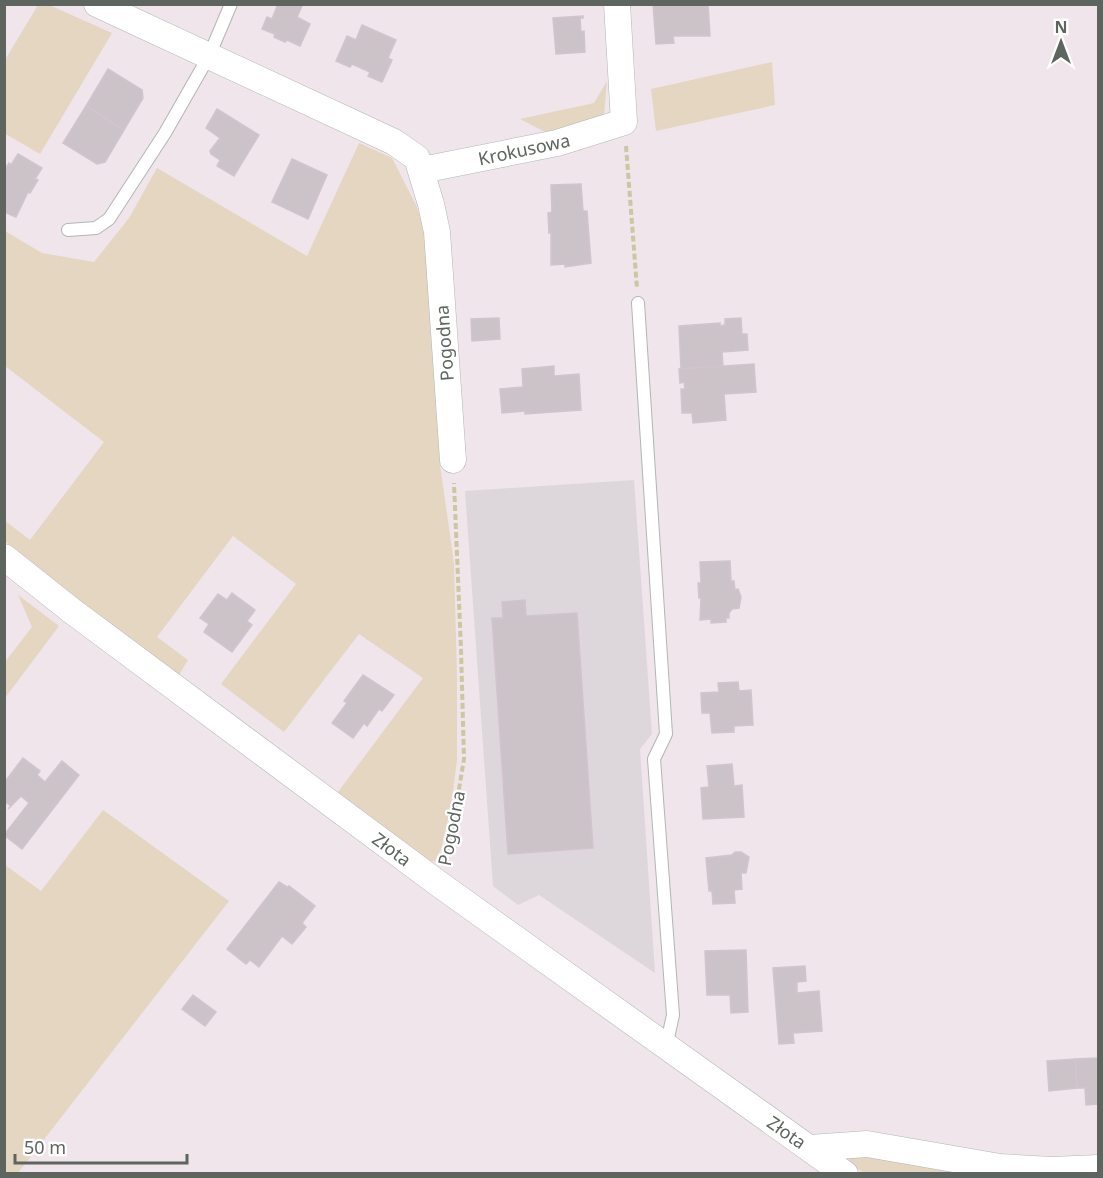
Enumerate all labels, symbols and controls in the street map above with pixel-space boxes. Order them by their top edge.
north arrow [1031,12,1091,72]
text: N [1054,16,1068,38]
street label: Krokusowa [476,128,572,170]
street label: Pogodna [429,304,459,382]
street label: Pogodna [432,788,470,868]
street label: Złota [368,827,416,871]
street label: Złota [763,1110,811,1154]
scale bar [15,1127,188,1165]
text: 50 m [24,1135,66,1159]

